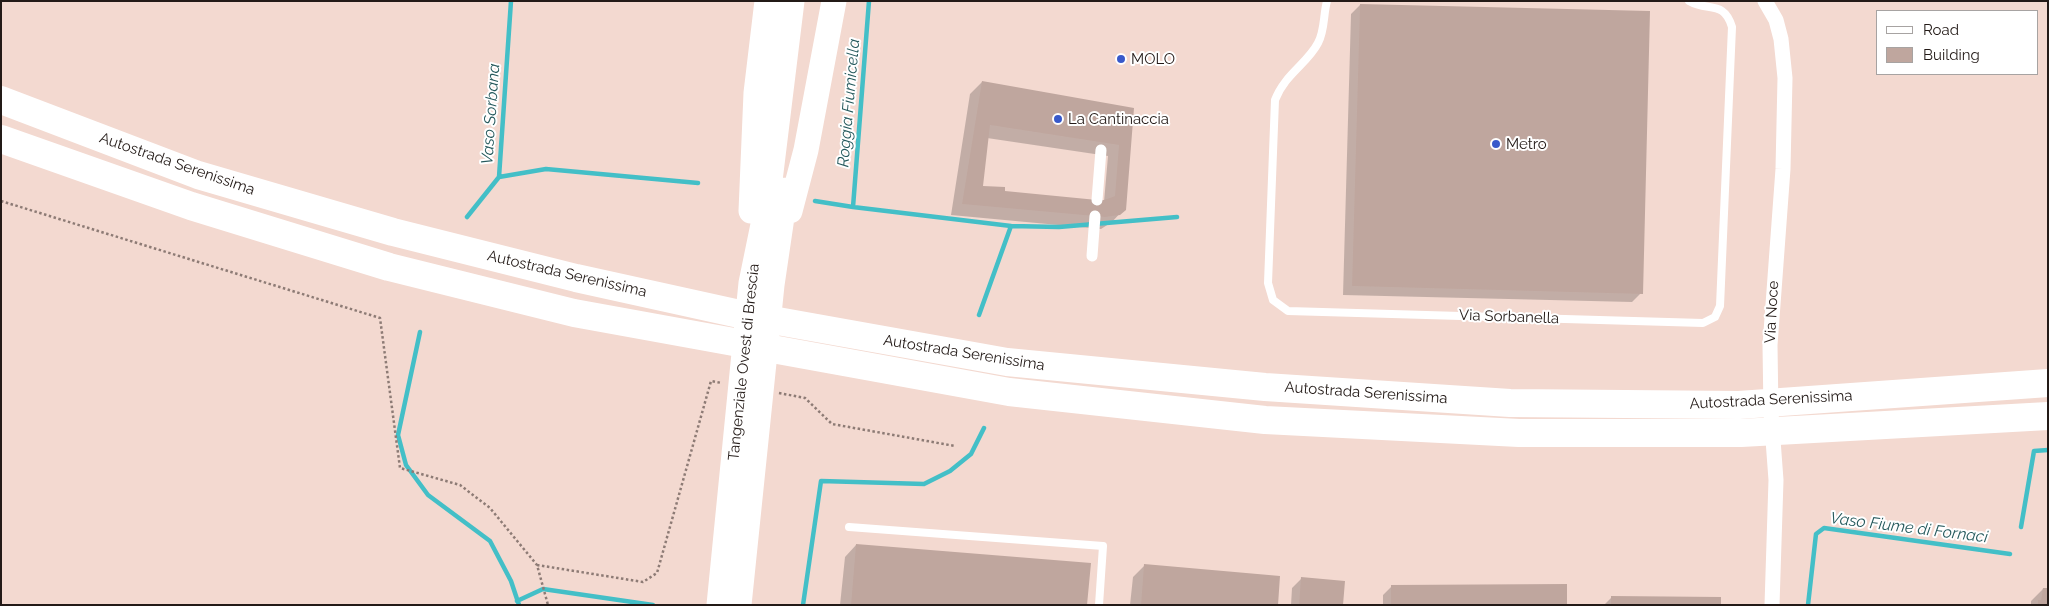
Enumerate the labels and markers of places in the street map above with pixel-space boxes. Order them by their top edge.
place label: MOLO [1131,50,1175,68]
marker: MOLO [1115,53,1127,65]
place label: La Cantinaccia [1068,110,1169,128]
marker: La Cantinaccia [1052,113,1064,125]
place label: Metro [1506,135,1547,153]
marker: Metro [1490,138,1502,150]

